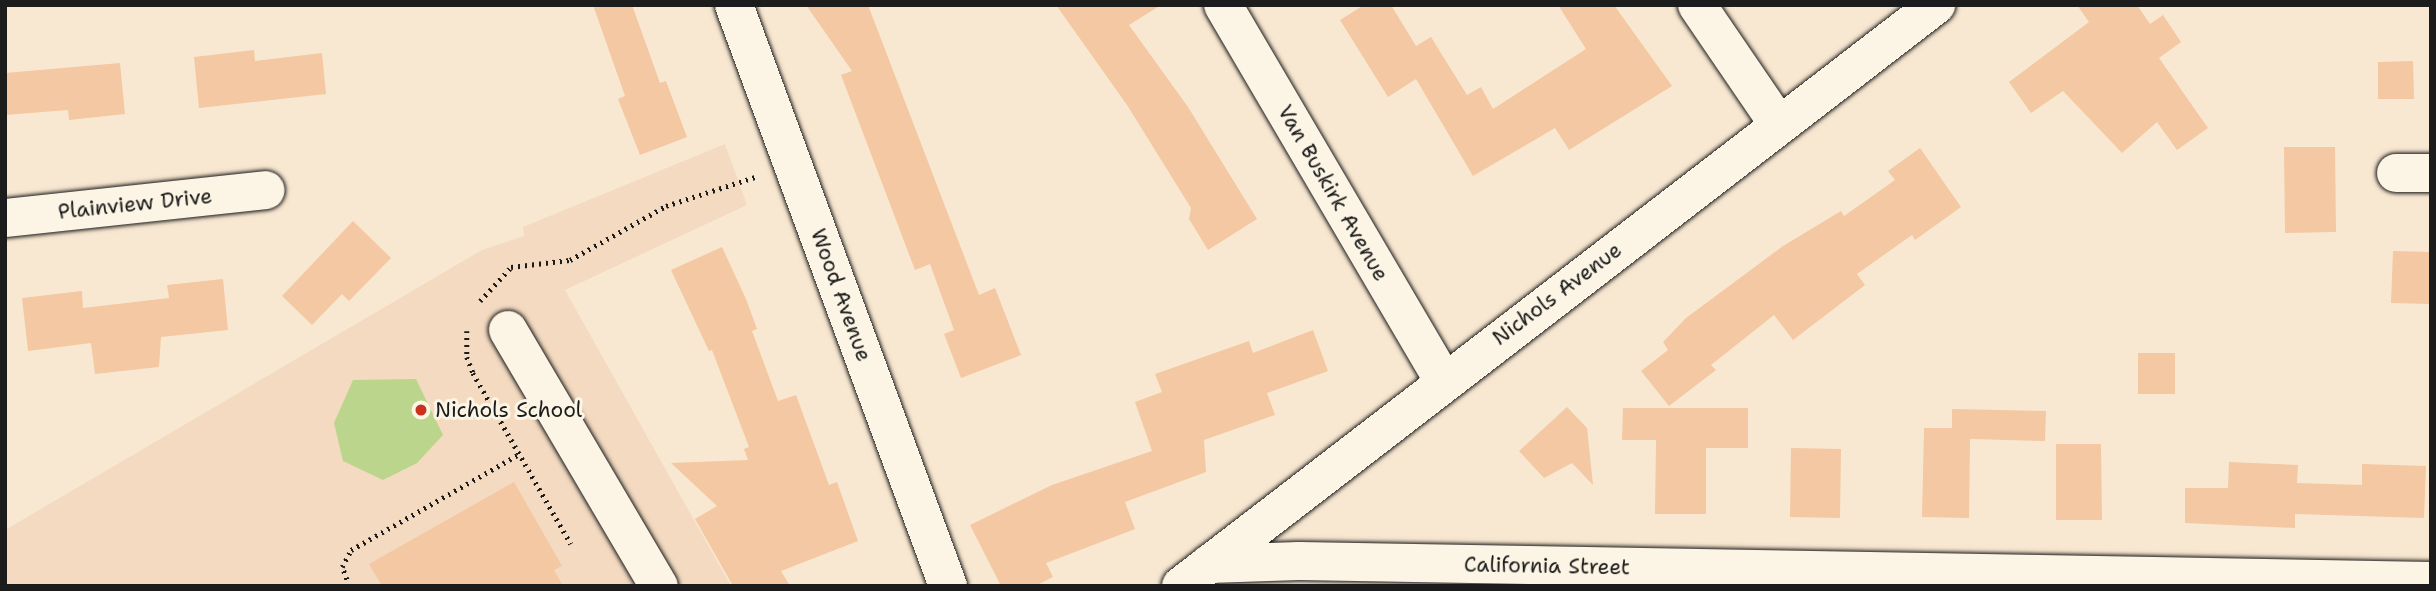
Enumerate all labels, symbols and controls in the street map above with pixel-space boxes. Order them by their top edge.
street label: Van Buskirk Avenue [1272,100,1394,286]
street label: Plainview Drive [57,183,213,225]
street label: Wood Avenue [805,225,877,365]
street label: Nichols Avenue [1487,237,1627,351]
place label: Nichols School [435,397,582,423]
marker: Nichols School [413,402,429,418]
street label: California Street [1464,552,1630,580]

